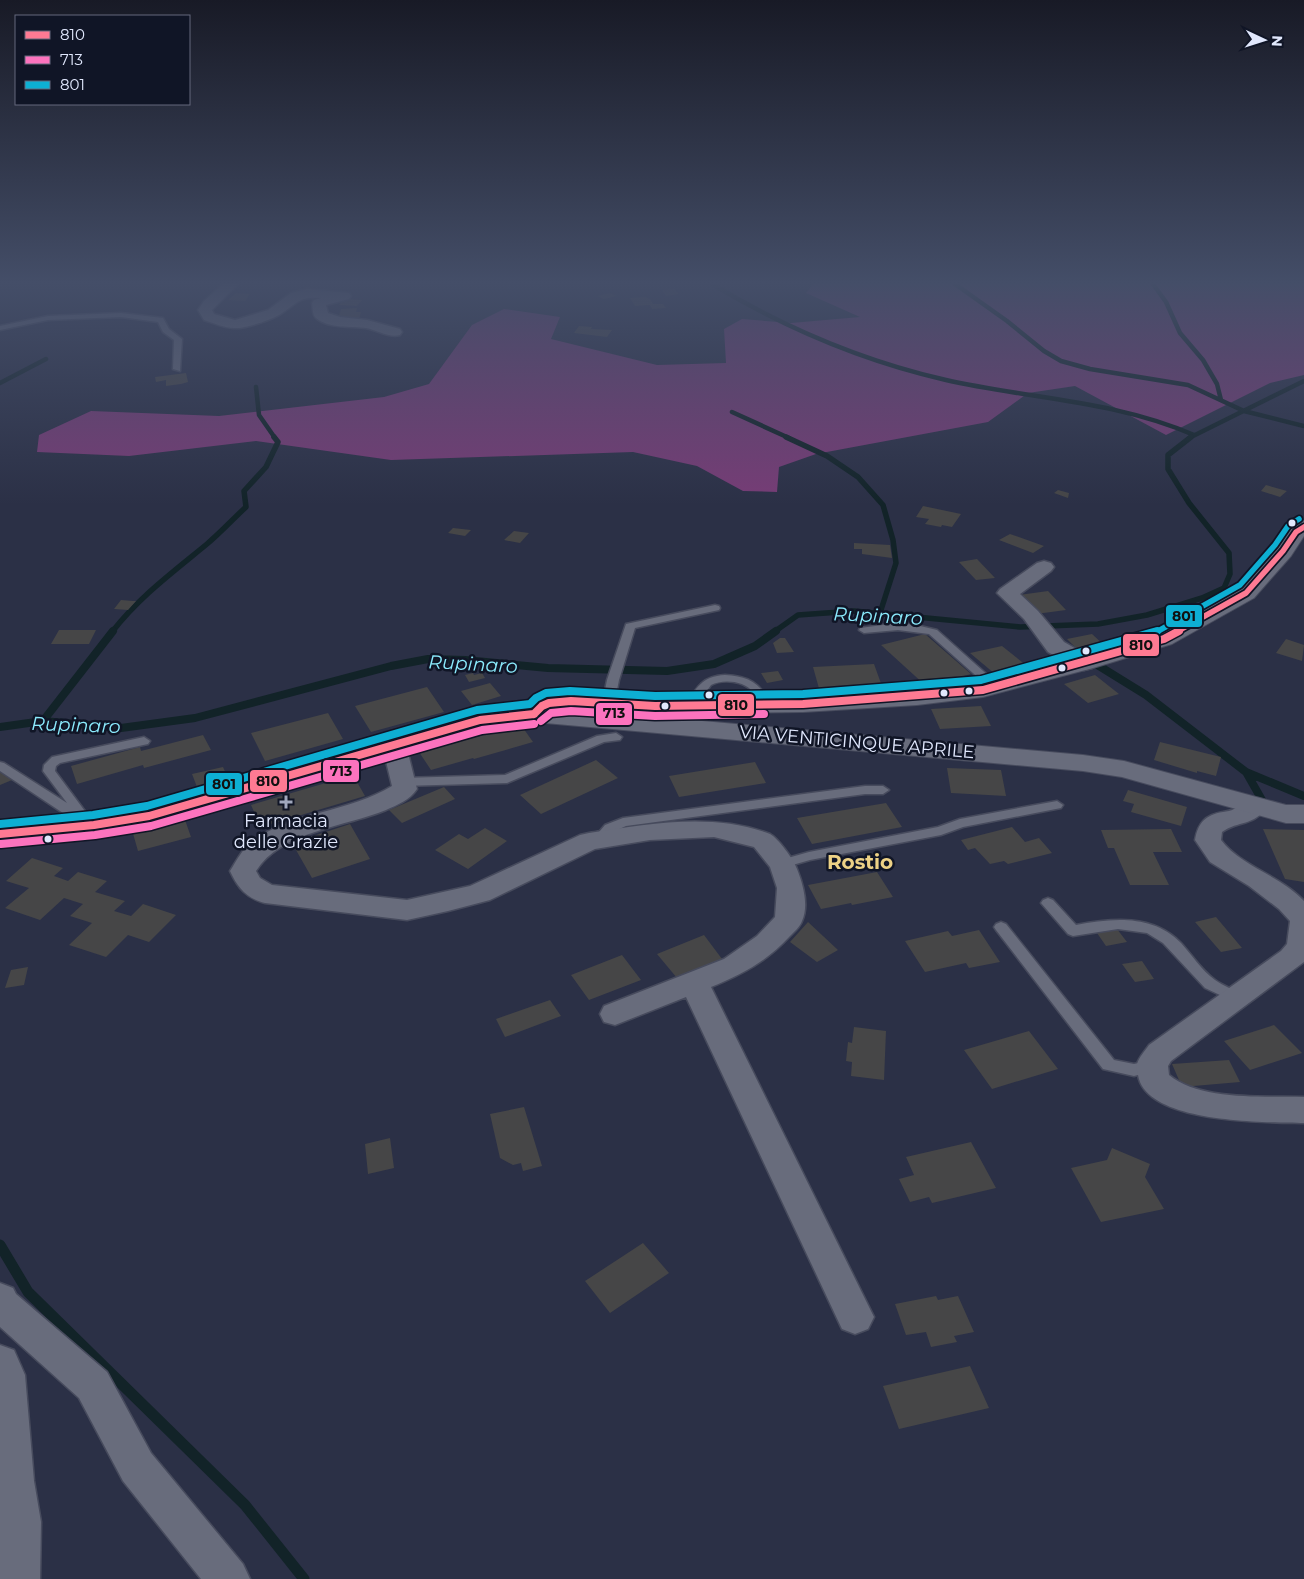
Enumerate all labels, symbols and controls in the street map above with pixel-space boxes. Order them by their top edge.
legend [15,15,190,105]
north arrow [1239,15,1289,65]
text: 810 [60,25,85,44]
text: N [1268,35,1286,47]
text: 713 [60,50,83,69]
text: 801 [60,75,85,94]
unlabelled marker [1287,518,1297,528]
water label: Rupinaro [833,602,923,630]
line badge: 801 [1165,604,1203,628]
text: 801 [1172,607,1196,625]
line badge: 810 [1122,633,1160,657]
text: 810 [1129,636,1153,654]
unlabelled marker [1081,646,1091,656]
water label: Rupinaro [428,650,518,678]
unlabelled marker [1057,663,1067,673]
unlabelled marker [964,686,974,696]
unlabelled marker [939,688,949,698]
unlabelled marker [704,690,714,700]
line badge: 810 [717,693,755,717]
text: 810 [724,696,748,714]
unlabelled marker [660,701,670,711]
line badge: 713 [595,702,633,726]
text: 713 [603,704,625,722]
water label: Rupinaro [31,712,121,738]
street label: VIA VENTICINQUE APRILE [739,721,975,763]
line badge: 713 [322,759,360,783]
text: 713 [330,762,352,780]
line badge: 810 [249,769,288,793]
line badge: 801 [205,772,243,796]
text: 810 [256,772,280,790]
text: 801 [212,775,236,793]
marker: Farmacia delle Grazie [280,796,292,808]
place label: Farmacia delle Grazie [234,810,338,853]
unlabelled marker [43,834,53,844]
district label: Rostio [827,850,893,874]

